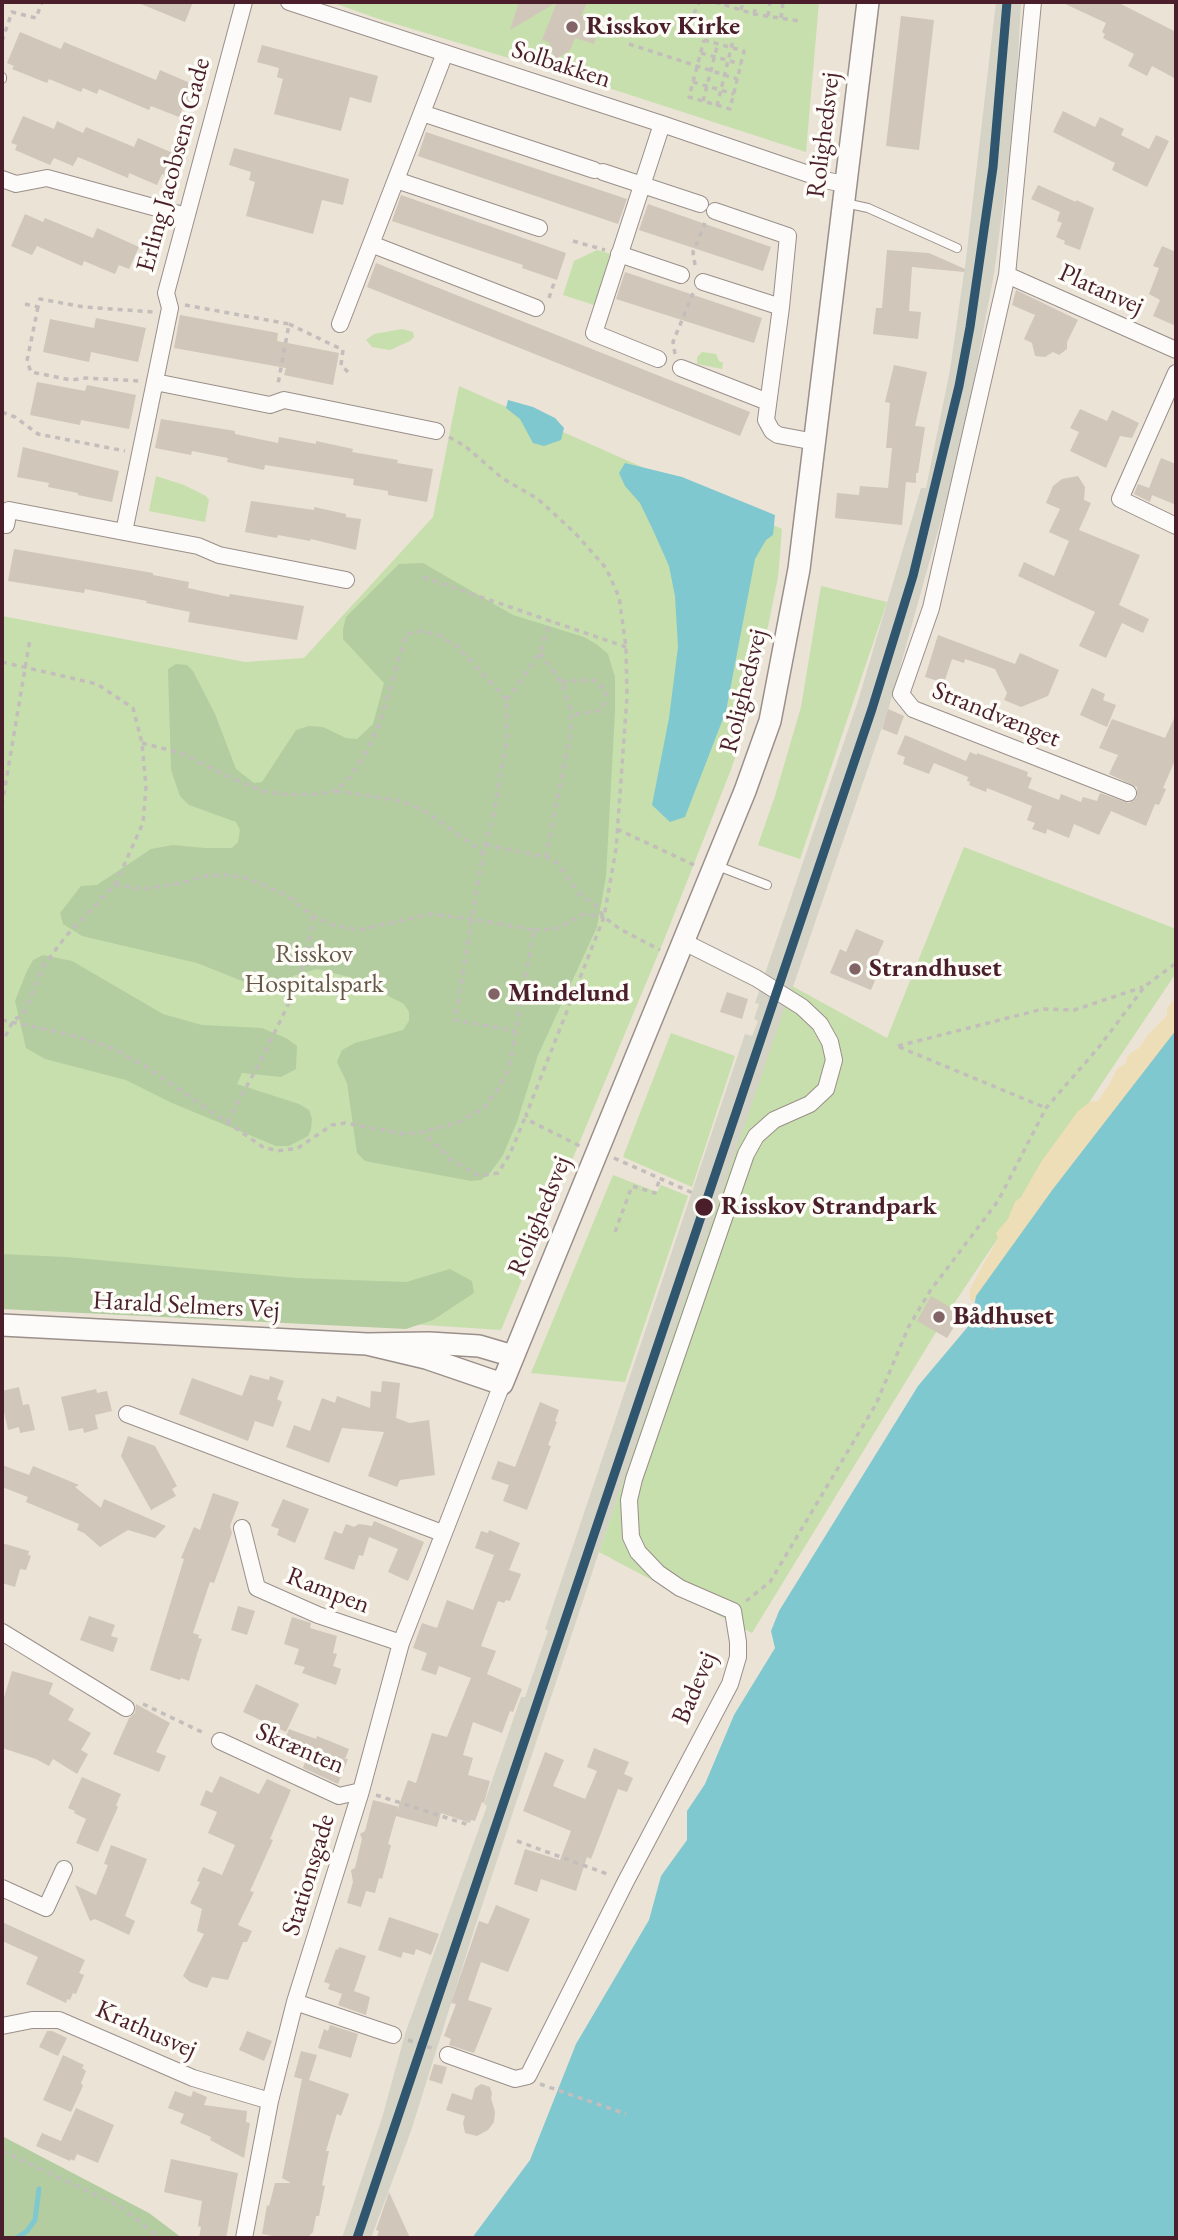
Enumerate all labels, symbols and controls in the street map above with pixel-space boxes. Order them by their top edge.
place label: Risskov Kirke [586,11,740,43]
marker: Risskov Kirke [564,19,580,35]
street label: Solbakken [508,34,614,96]
street label: Erling Jacobsens Gade [130,55,218,275]
street label: Rolighedsvej [801,70,847,200]
street label: Platanvej [1054,258,1148,322]
street label: Rolighedsvej [714,626,774,756]
street label: Strandvænget [928,675,1064,755]
park label: Risskov Hospitalspark [244,939,384,1000]
place label: Strandhuset [869,953,1002,985]
marker: Strandhuset [847,961,863,977]
place label: Mindelund [508,978,630,1010]
marker: Mindelund [486,986,502,1002]
street label: Rolighedsvej [502,1152,578,1280]
place label: Risskov Strandpark [721,1191,937,1223]
marker: Risskov Strandpark [693,1196,715,1218]
street label: Harald Selmers Vej [92,1286,280,1326]
place label: Bådhuset [953,1301,1054,1333]
marker: Bådhuset [931,1309,947,1325]
street label: Rampen [282,1561,374,1621]
street label: Badevej [666,1647,724,1729]
street label: Skrænten [251,1716,349,1782]
street label: Stationsgade [276,1811,342,1939]
street label: Krathusvej [91,1994,201,2066]

